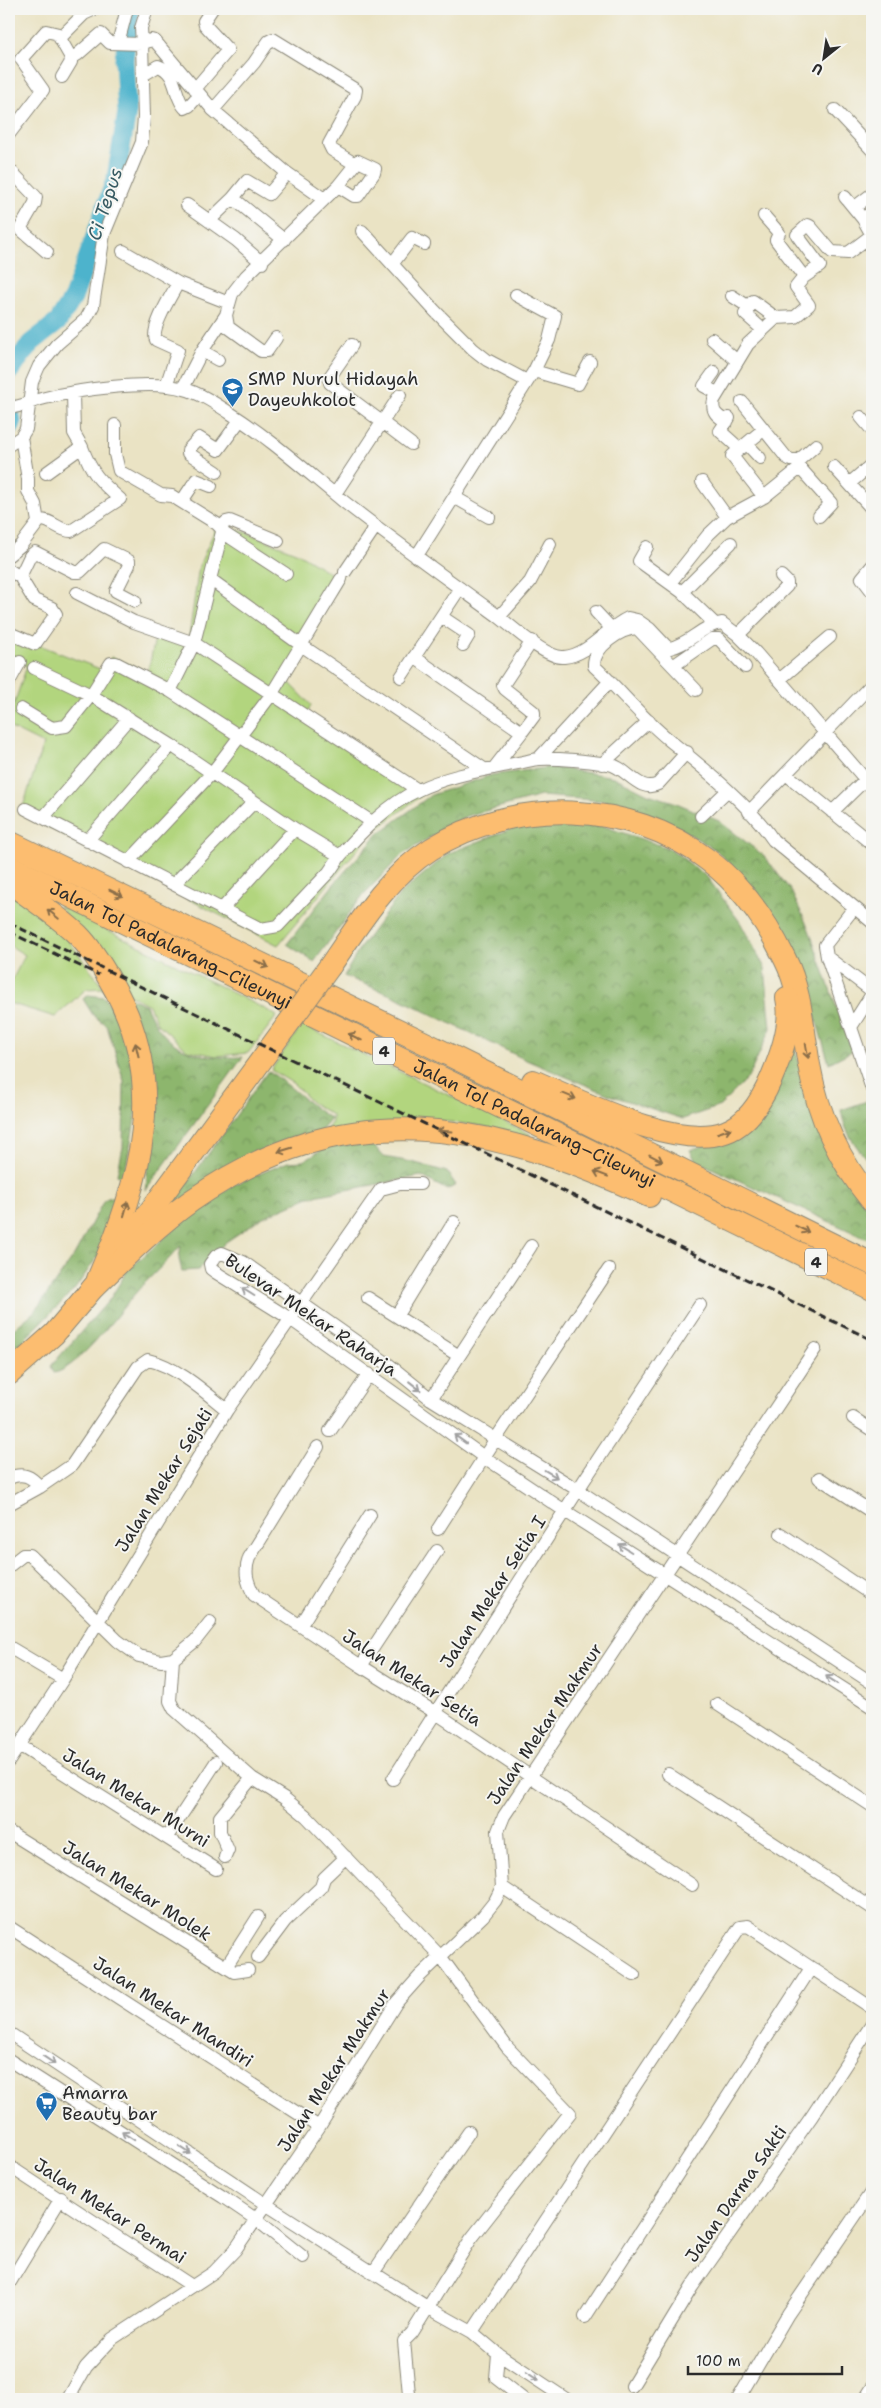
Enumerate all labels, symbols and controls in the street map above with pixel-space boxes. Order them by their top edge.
north arrow [798,32,848,82]
text: U [809,59,826,79]
water label: Ci Tepus [82,164,128,244]
place label: SMP Nurul Hidayah Dayeuhkolot [248,367,419,412]
school or university icon: SMP Nurul Hidayah Dayeuhkolot [220,377,244,408]
street label: Jalan Tol Padalarang–Cileunyi [45,876,296,1015]
one-way arrow [108,889,123,898]
one-way arrow [47,909,60,920]
one-way arrow [254,959,269,969]
one-way arrow [348,1032,363,1041]
road number: 4 [373,1038,395,1064]
one-way arrow [132,1042,142,1058]
one-way arrow [802,1043,812,1059]
street label: Jalan Tol Padalarang–Cileunyi [409,1054,659,1193]
one-way arrow [561,1092,576,1101]
one-way arrow [437,1126,453,1135]
one-way arrow [716,1126,731,1135]
one-way arrow [277,1145,293,1155]
one-way arrow [649,1153,664,1163]
one-way arrow [593,1169,608,1178]
one-way arrow [121,1202,131,1218]
one-way arrow [794,1225,809,1235]
street label: Bulevar Mekar Raharja [220,1248,402,1382]
road number: 4 [805,1248,827,1276]
one-way arrow [241,1287,255,1297]
one-way arrow [408,1380,421,1391]
street label: Jalan Mekar Sejati [110,1403,218,1557]
one-way arrow [454,1434,467,1445]
one-way arrow [544,1469,558,1479]
street label: Jalan Mekar Setia I [435,1511,551,1673]
one-way arrow [618,1543,632,1553]
street label: Jalan Mekar Setia [338,1624,486,1732]
street label: Jalan Mekar Makmur [482,1638,608,1810]
one-way arrow [825,1675,839,1685]
street label: Jalan Mekar Murni [58,1743,214,1853]
street label: Jalan Mekar Molek [58,1835,216,1947]
street label: Jalan Mekar Mandiri [88,1951,258,2073]
street label: Jalan Mekar Makmur [272,1984,396,2156]
one-way arrow [42,2055,56,2065]
place label: Amarra Beauty bar [62,2081,158,2126]
supermarket icon: Amarra Beauty bar [34,2091,58,2122]
street label: Jalan Darma Sakti [680,2121,792,2267]
one-way arrow [121,2131,135,2141]
one-way arrow [177,2145,191,2155]
street label: Jalan Mekar Permai [29,2153,191,2269]
scale bar [688,2343,842,2375]
text: 100 m [696,2351,741,2371]
one-way arrow [525,2371,539,2382]

